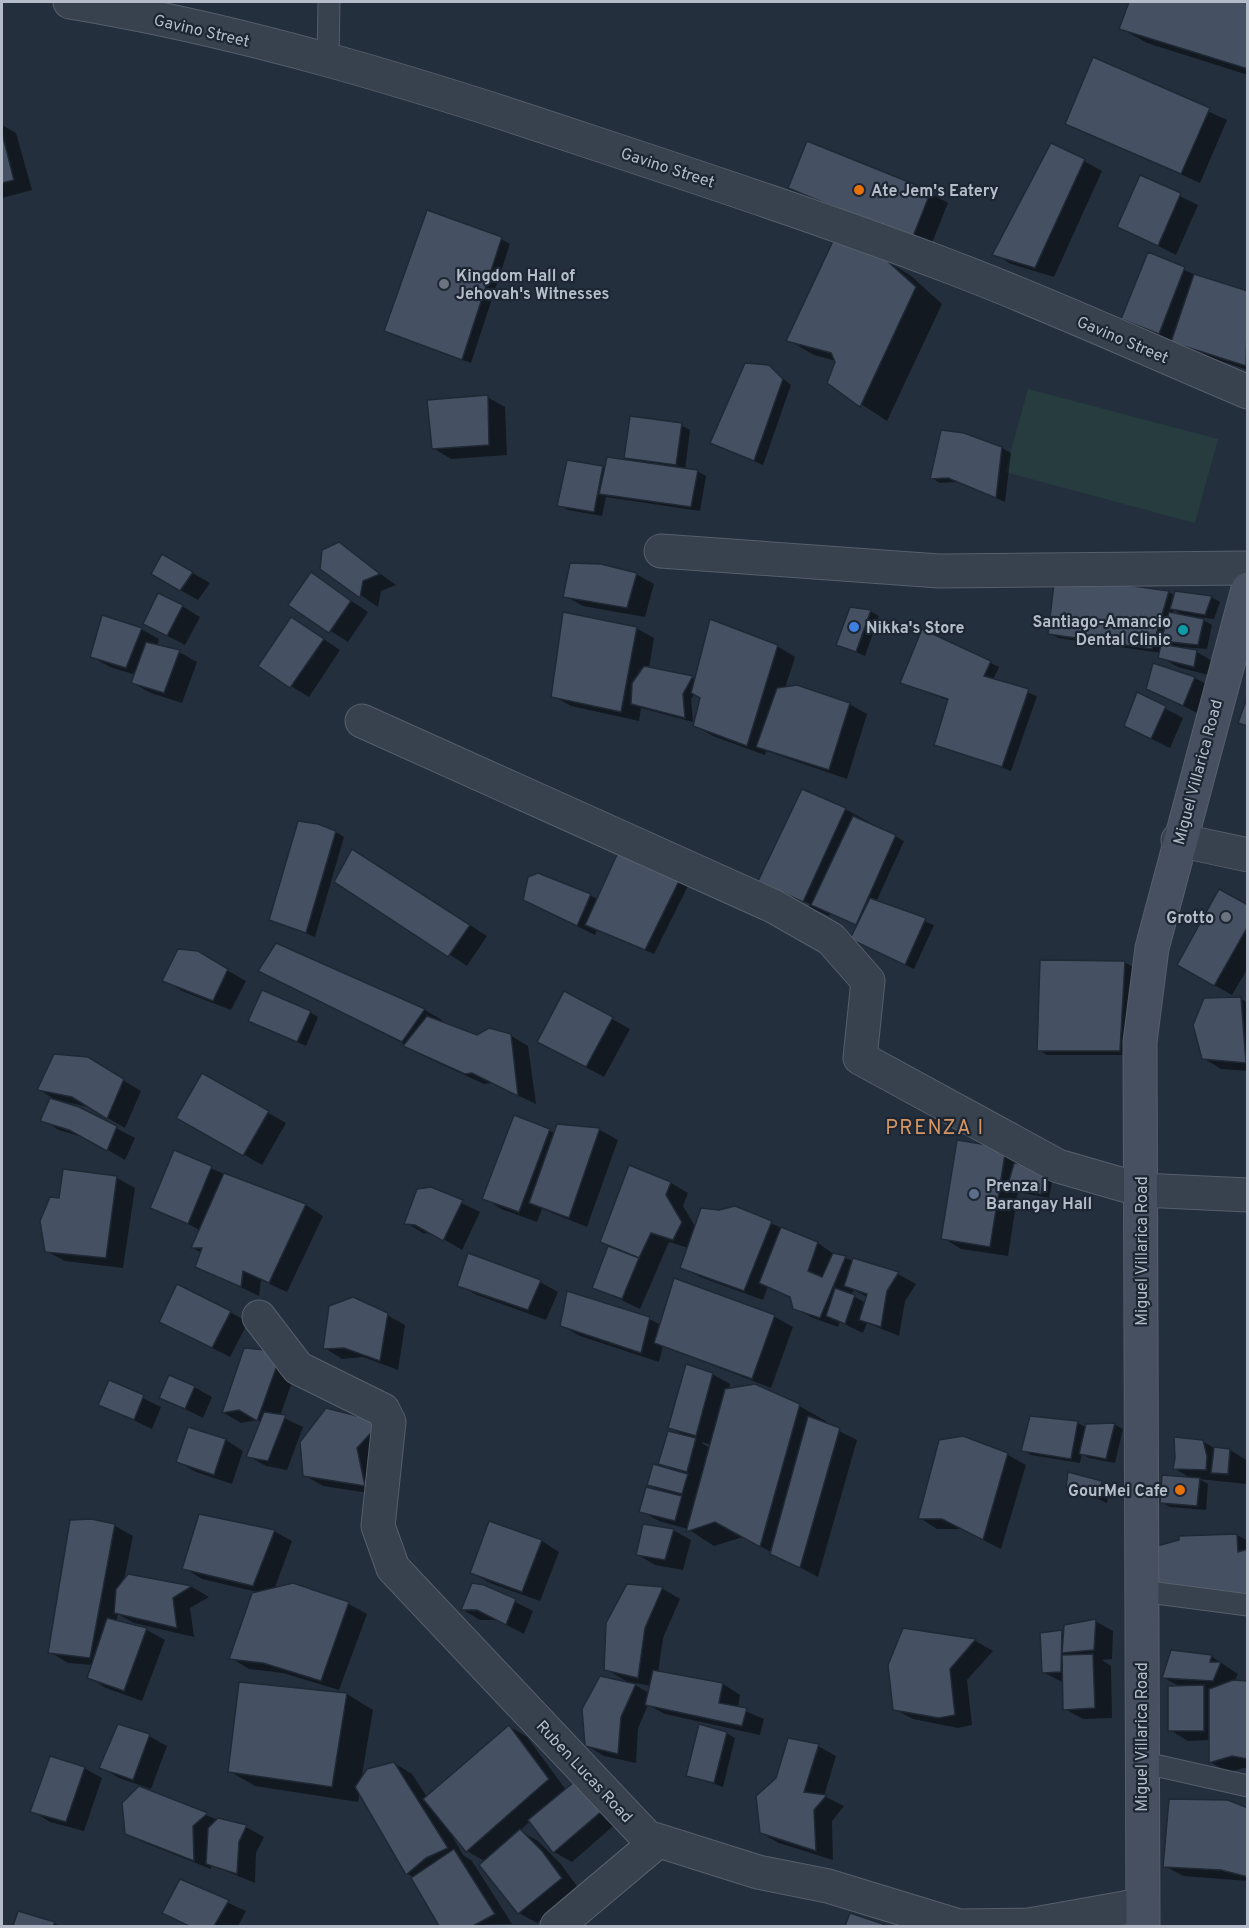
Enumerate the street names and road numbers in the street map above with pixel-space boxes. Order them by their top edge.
street label: Gavino Street [152,11,251,53]
street label: Gavino Street [618,144,717,193]
street label: Gavino Street [1073,313,1171,369]
street label: Miguel Villarica Road [1170,698,1228,847]
street label: Miguel Villarica Road [1133,1176,1153,1326]
street label: Miguel Villarica Road [1133,1662,1153,1812]
street label: Ruben Lucas Road [531,1717,636,1828]

